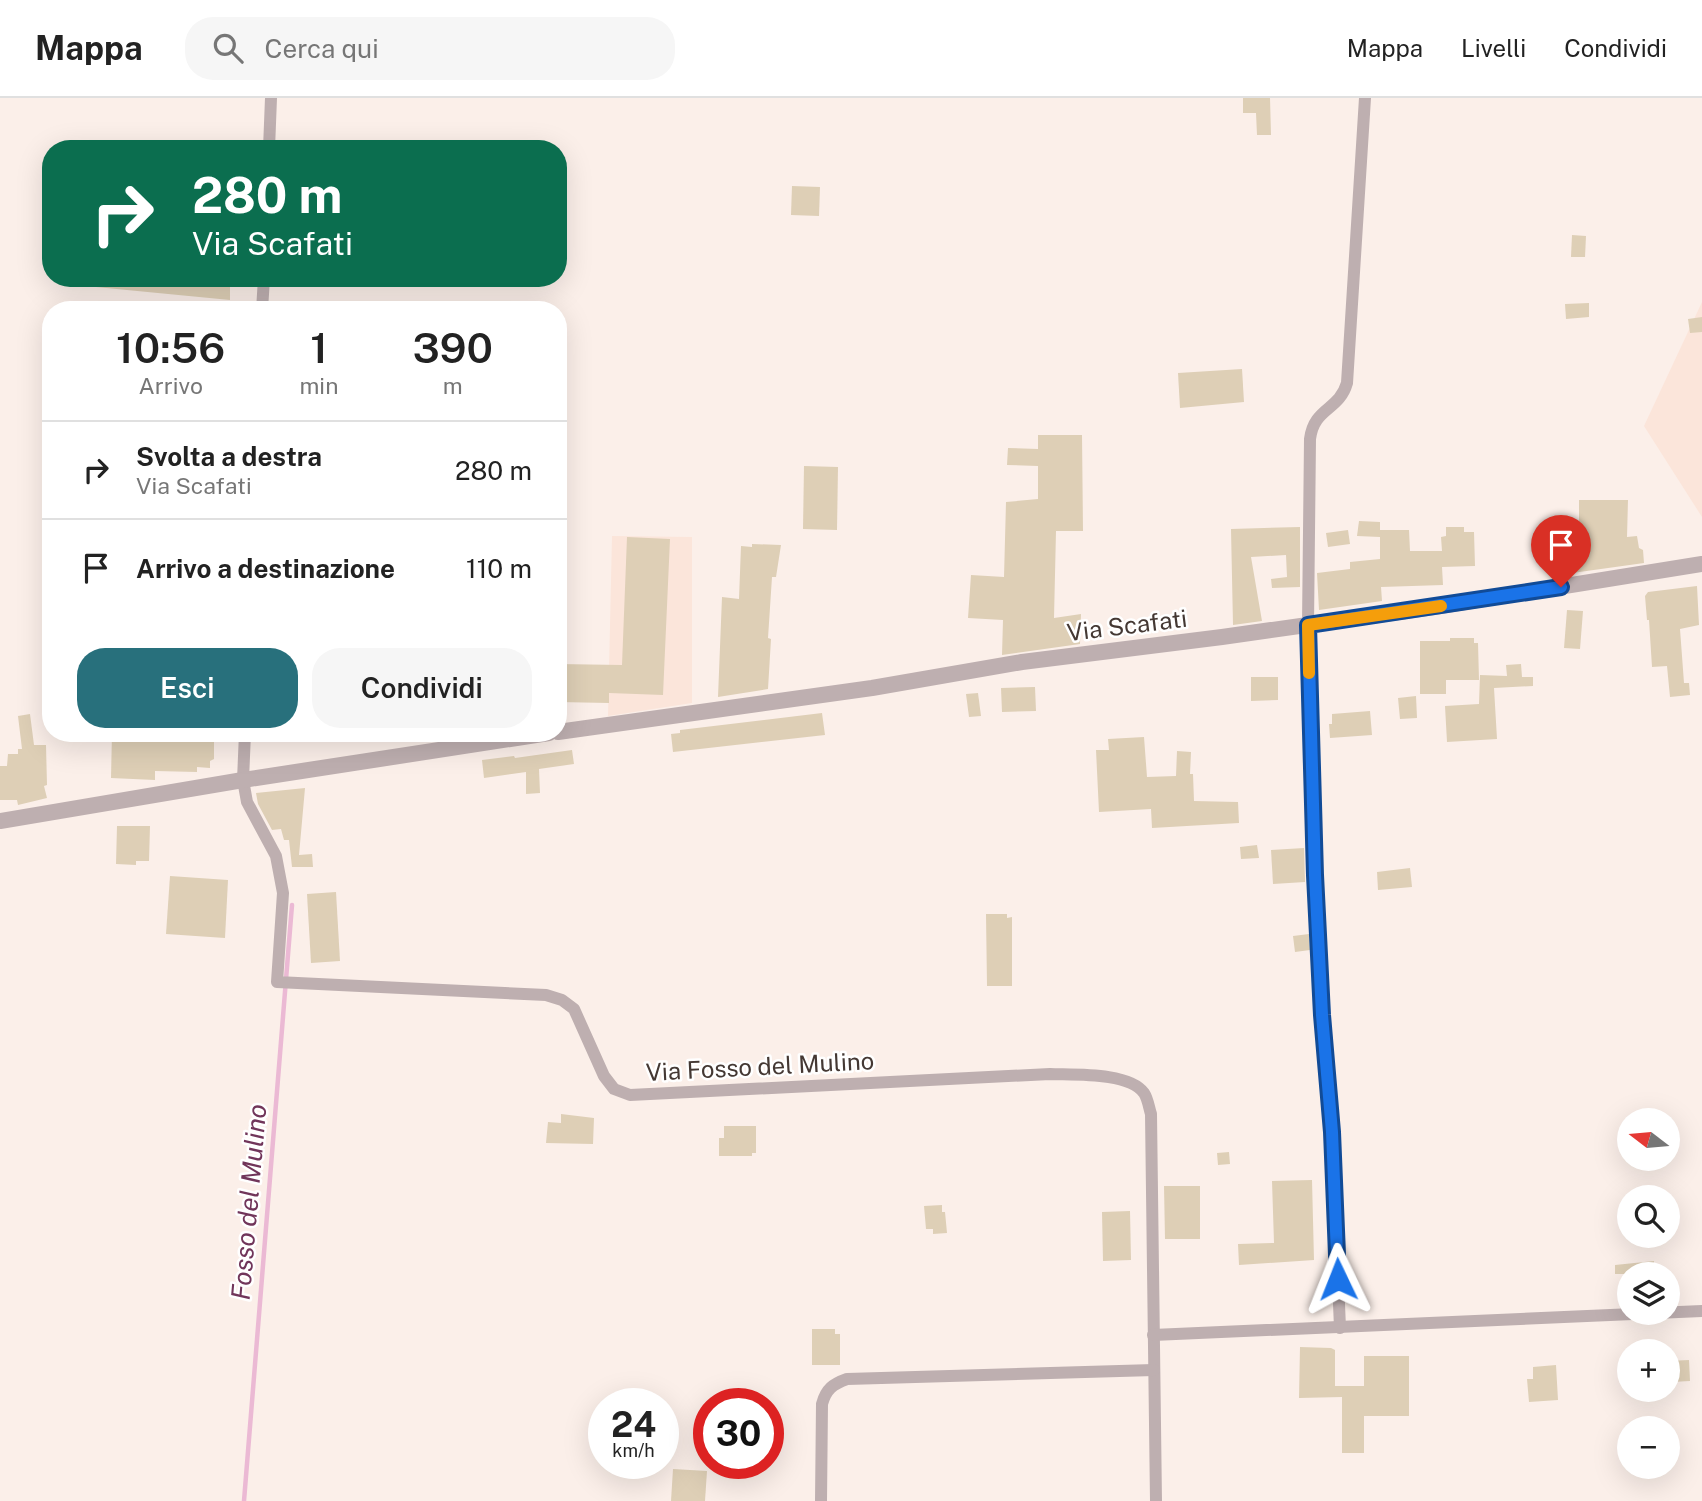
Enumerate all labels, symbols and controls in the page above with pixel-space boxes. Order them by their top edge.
search box [185,17,675,80]
text: Mappa [35,29,143,67]
icon: search [209,29,247,67]
text: Cerca qui [265,33,379,64]
text: Mappa [1347,34,1423,62]
text: Livelli [1461,34,1526,62]
text: Condividi [1564,34,1667,62]
text: 280 m [192,166,342,224]
icon: right [77,168,168,259]
text: Via Scafati [192,225,353,262]
text: 10:56 [116,323,225,372]
text: 1 [310,323,328,372]
text: 390 [413,323,493,372]
text: Arrivo [139,372,203,399]
text: min [299,372,338,399]
text: m [443,372,463,399]
text: Svolta a destra [136,441,322,472]
icon: right [77,451,115,489]
text: 280 m [455,455,532,486]
text: Via Scafati [136,472,252,499]
pin [1531,515,1591,587]
icon: arrive [1542,526,1580,564]
icon: arrive [77,549,115,587]
text: Arrivo a destinazione [136,553,395,584]
text: 110 m [466,553,532,584]
street label: Via Scafati [1065,604,1188,646]
button: Esci [77,648,298,728]
button: Condividi [312,648,532,728]
street label: Via Fosso del Mulino [645,1046,875,1086]
water label: Fosso del Mulino [224,1103,273,1301]
north arrow [1617,1108,1680,1171]
map controls [1617,1108,1680,1479]
button: search [1617,1185,1680,1248]
position arrow [1301,1242,1375,1316]
button: layers [1617,1262,1680,1325]
button: + [1617,1339,1680,1402]
speed limit sign: 30 [693,1388,784,1479]
text: 24 [611,1404,656,1445]
button: − [1617,1416,1680,1479]
text: km/h [612,1440,655,1461]

